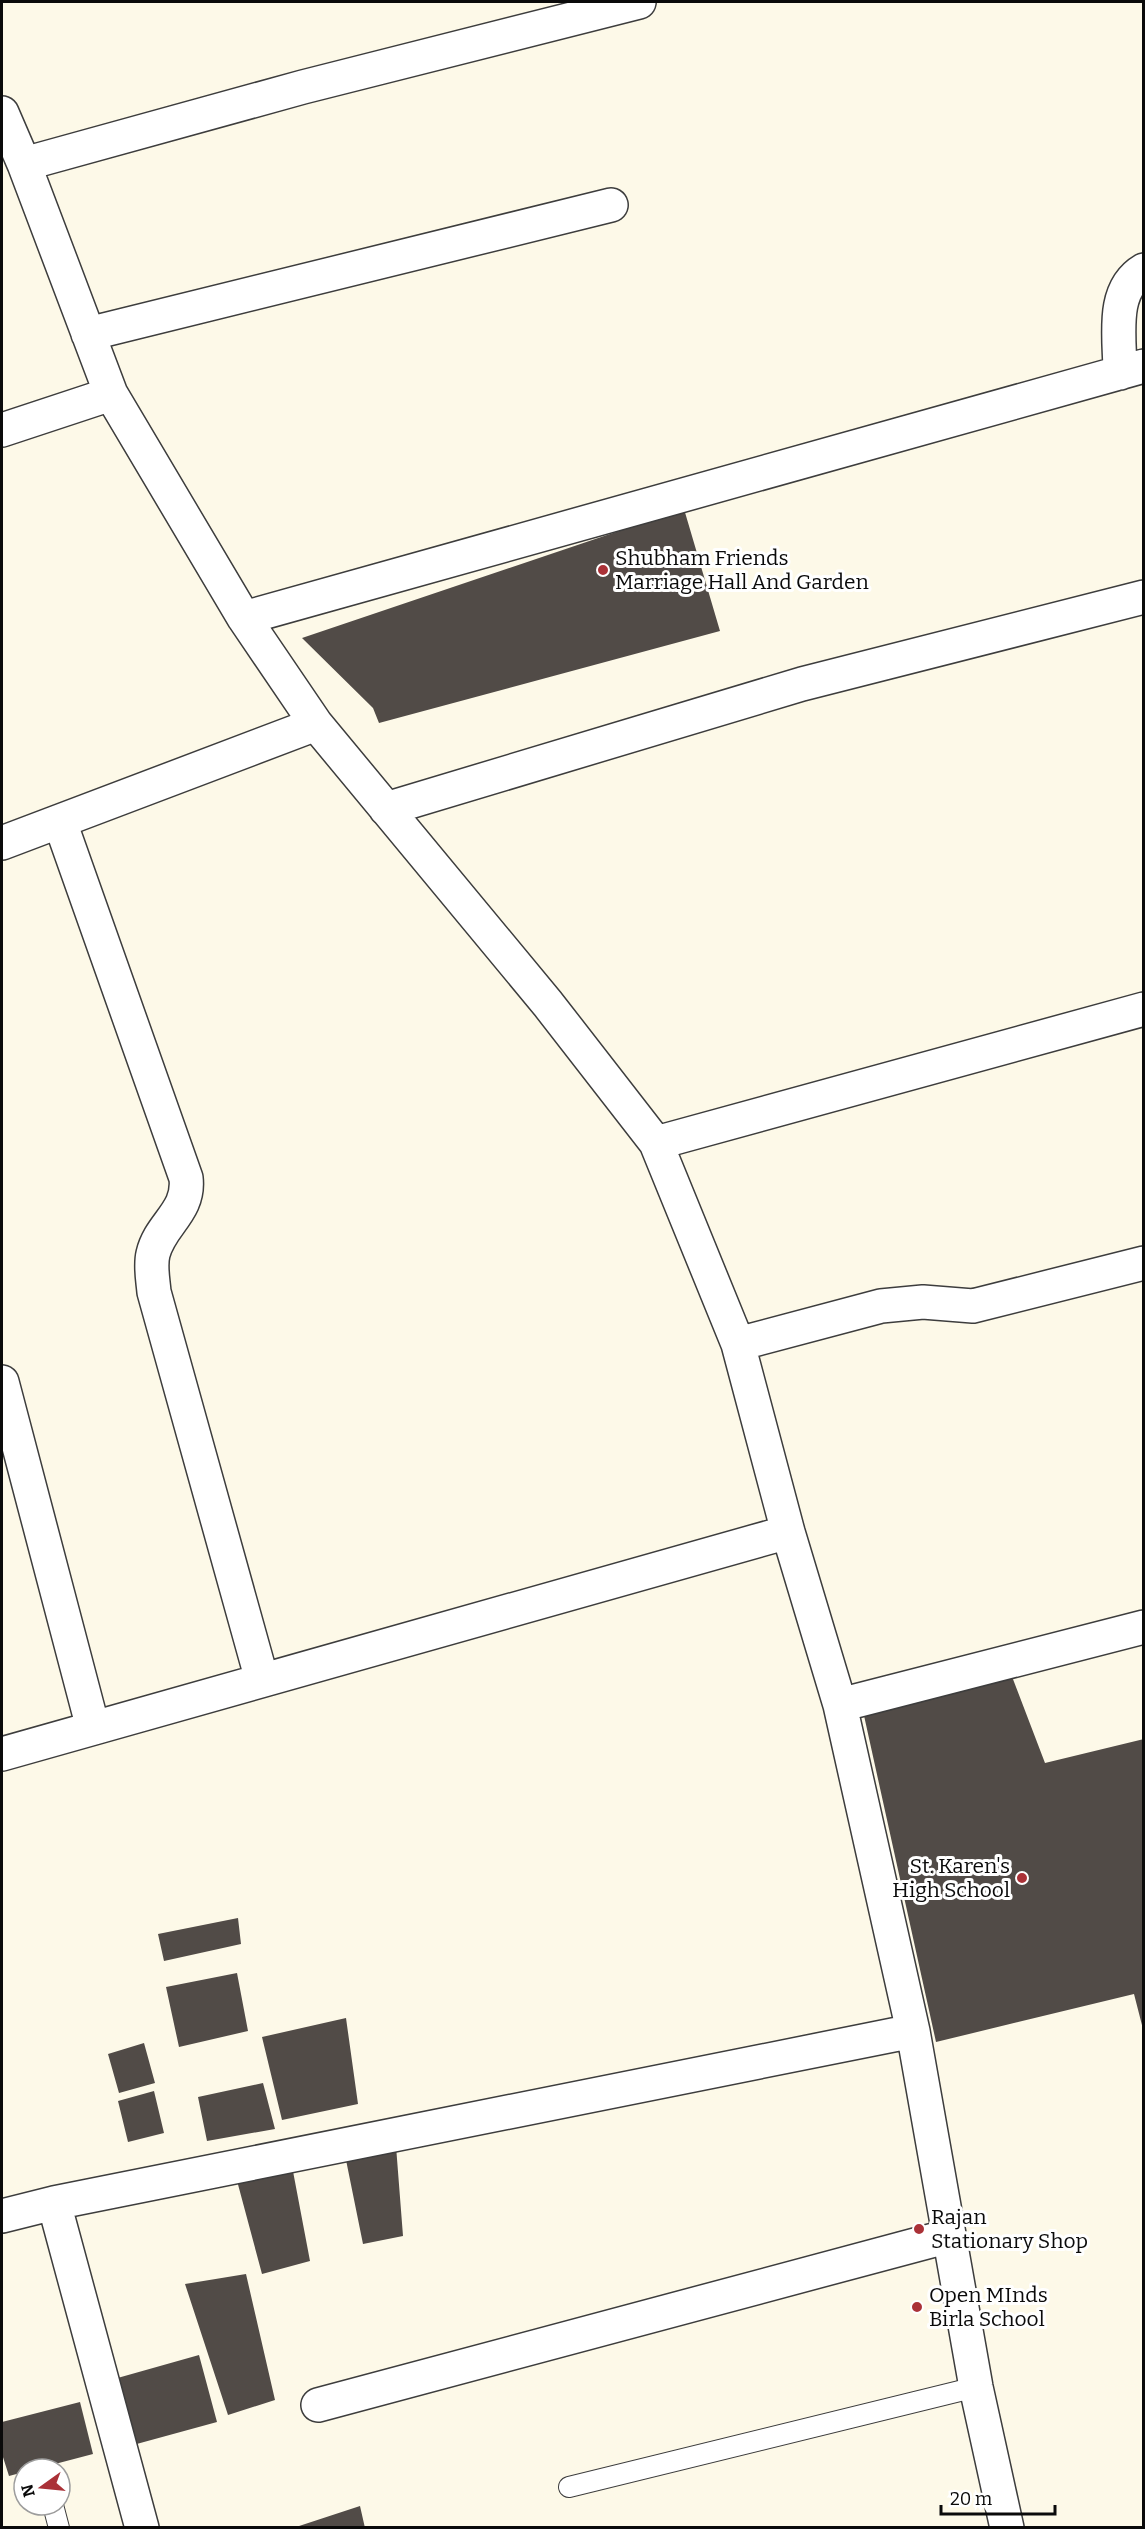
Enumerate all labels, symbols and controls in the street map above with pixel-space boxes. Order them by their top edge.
place label: Shubham Friends Marriage Hall And Garden [615,545,869,595]
marker: Shubham Friends Marriage Hall And Garden [596,563,610,577]
place label: St. Karen's High School [892,1853,1010,1903]
marker: St. Karen's High School [1015,1871,1029,1885]
place label: Rajan Stationary Shop [931,2204,1088,2254]
marker: Rajan Stationary Shop [912,2222,926,2236]
place label: Open MInds Birla School [929,2282,1048,2332]
marker: Open MInds Birla School [910,2300,924,2314]
north arrow [12,2457,72,2517]
scale bar [941,2478,1055,2516]
text: N [17,2482,39,2499]
text: 20 m [950,2488,992,2510]

